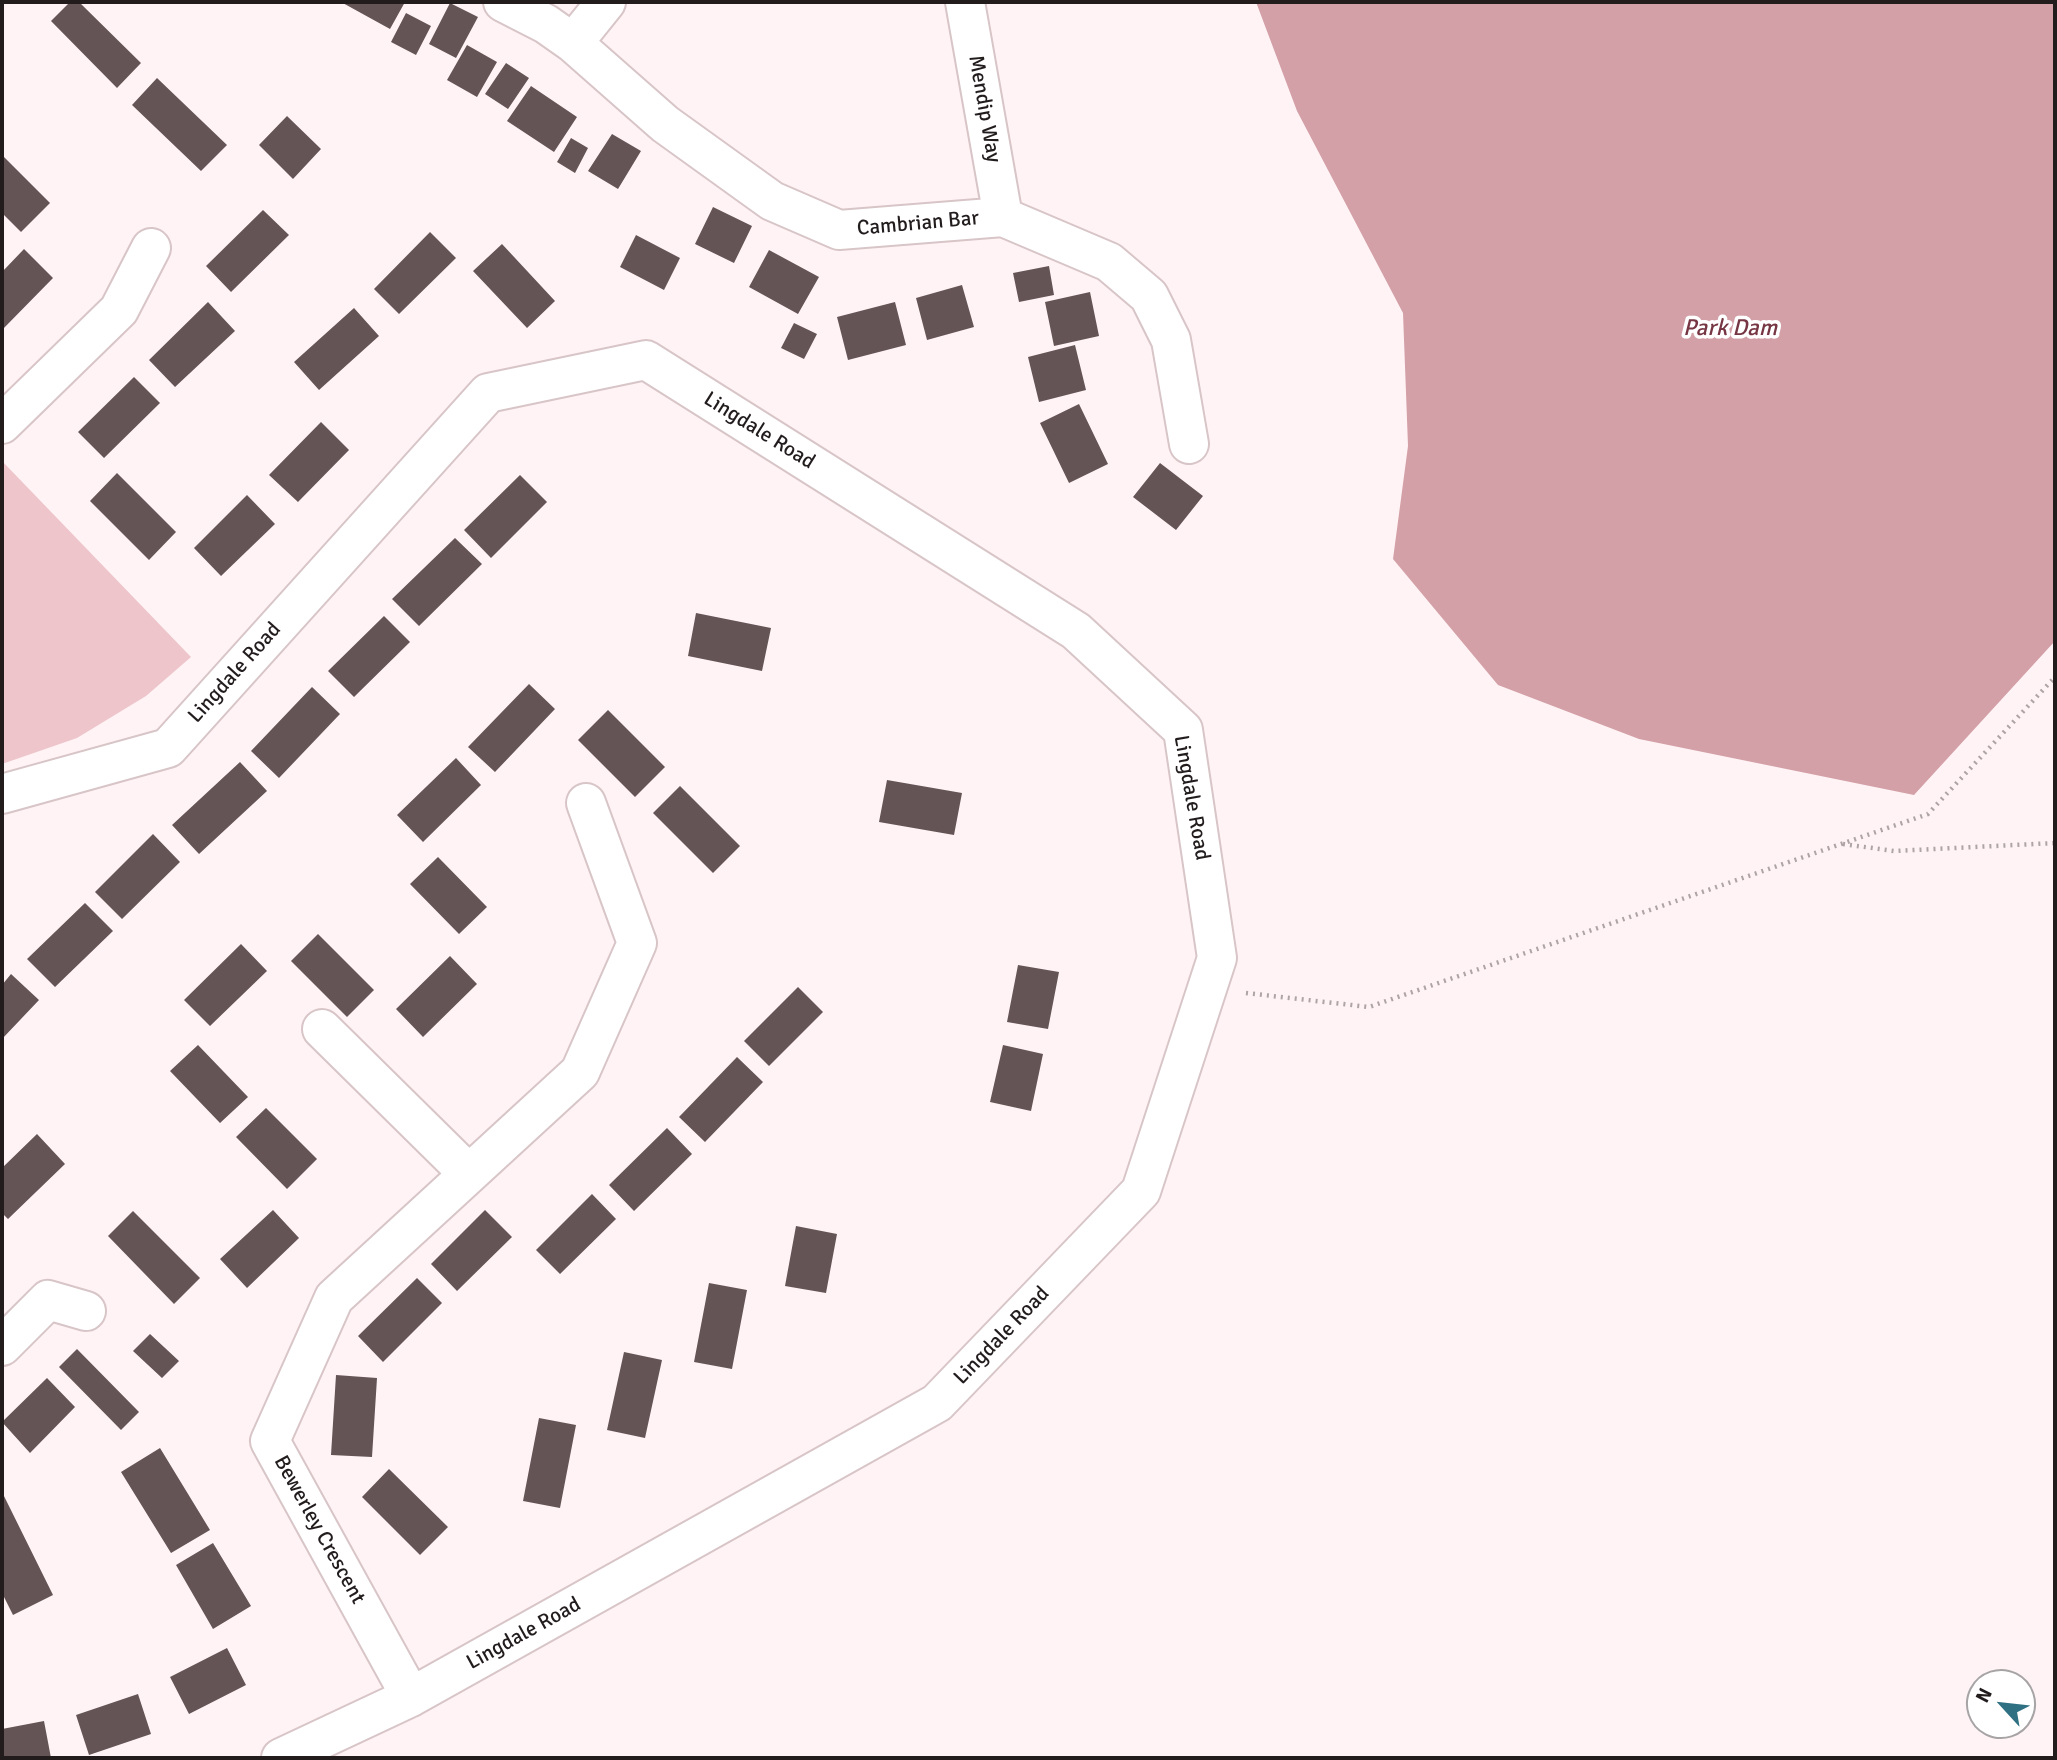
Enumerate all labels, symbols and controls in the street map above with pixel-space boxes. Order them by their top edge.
street label: Mendip Way [962,53,1006,165]
street label: Cambrian Bar [856,206,980,242]
water label: Park Dam [1683,315,1777,343]
street label: Lingdale Road [699,387,819,475]
street label: Lingdale Road [183,618,287,728]
street label: Lingdale Road [1168,733,1214,863]
street label: Lingdale Road [949,1282,1055,1390]
street label: Bewerley Crescent [268,1451,370,1609]
street label: Lingdale Road [463,1592,585,1676]
north arrow [1966,1669,2036,1739]
text: N [1970,1684,1998,1707]

